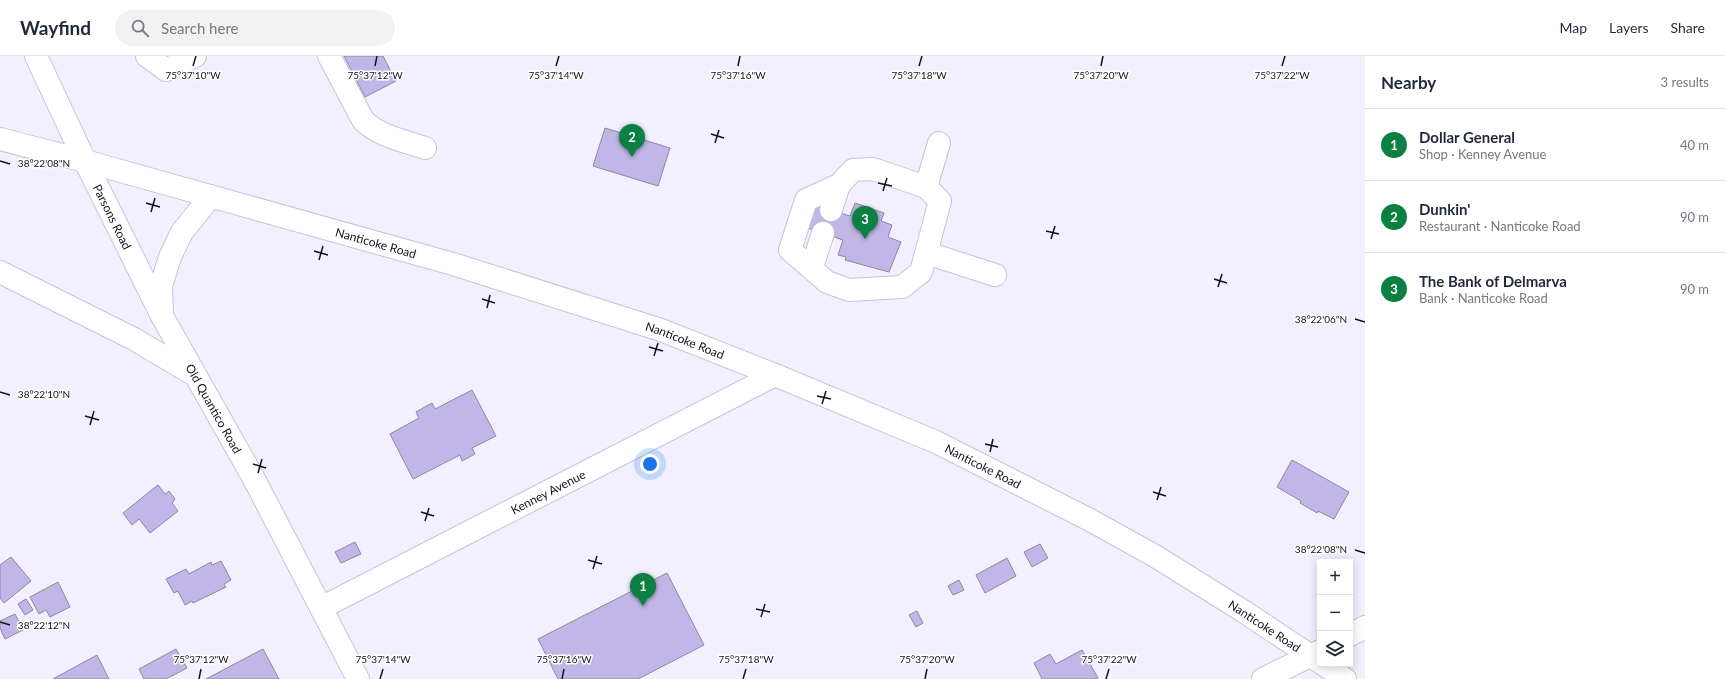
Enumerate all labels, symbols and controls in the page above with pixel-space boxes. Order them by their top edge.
search box [115,10,395,46]
text: Wayfind [20,16,91,39]
icon: search [129,17,151,39]
text: Search here [161,19,238,37]
text: Map [1559,19,1587,36]
text: Layers [1609,19,1649,36]
text: Share [1671,19,1705,36]
text: 75°37'10"W [165,69,221,81]
text: 75°37'12"W [347,69,403,81]
text: 75°37'14"W [528,69,584,81]
text: 75°37'16"W [710,69,766,81]
text: 75°37'18"W [891,69,947,81]
text: 75°37'20"W [1073,69,1129,81]
text: 75°37'22"W [1254,69,1310,81]
text: Nearby [1381,72,1436,93]
text: 3 results [1661,74,1709,90]
pin: 2 [619,124,645,157]
text: Dollar General [1419,128,1515,146]
text: 1 [1390,137,1398,153]
text: 40 m [1680,137,1709,153]
text: Shop · Kenney Avenue [1419,146,1546,162]
text: 38°22'08"N [18,157,70,169]
street label: Parsons Road [90,182,135,252]
text: Dunkin' [1419,200,1470,218]
pin: 3 [852,206,878,239]
text: 2 [1390,209,1398,225]
text: 90 m [1680,209,1709,225]
text: Restaurant · Nanticoke Road [1419,218,1581,234]
street label: Nanticoke Road [334,224,418,261]
text: The Bank of Delmarva [1419,272,1567,290]
text: 3 [1390,281,1398,297]
text: 90 m [1680,281,1709,297]
text: Bank · Nanticoke Road [1419,290,1548,306]
text: 38°22'06"N [1295,313,1347,325]
street label: Nanticoke Road [644,318,727,362]
street label: Old Quantico Road [183,361,245,456]
text: 38°22'10"N [18,388,70,400]
street label: Nanticoke Road [943,440,1024,491]
your location [640,454,660,474]
street label: Kenney Avenue [508,466,588,517]
text: 38°22'08"N [1295,543,1347,555]
map controls [1317,559,1353,667]
button: + [1317,559,1353,595]
pin: 1 [630,573,656,606]
button: − [1317,595,1353,631]
street label: Nanticoke Road [1226,596,1304,655]
text: 38°22'12"N [18,619,70,631]
button: layers [1317,631,1353,667]
text: 75°37'12"W [173,653,229,665]
text: 75°37'14"W [355,653,411,665]
text: 75°37'16"W [536,653,592,665]
text: 75°37'18"W [718,653,774,665]
text: 75°37'20"W [899,653,955,665]
text: 75°37'22"W [1081,653,1137,665]

